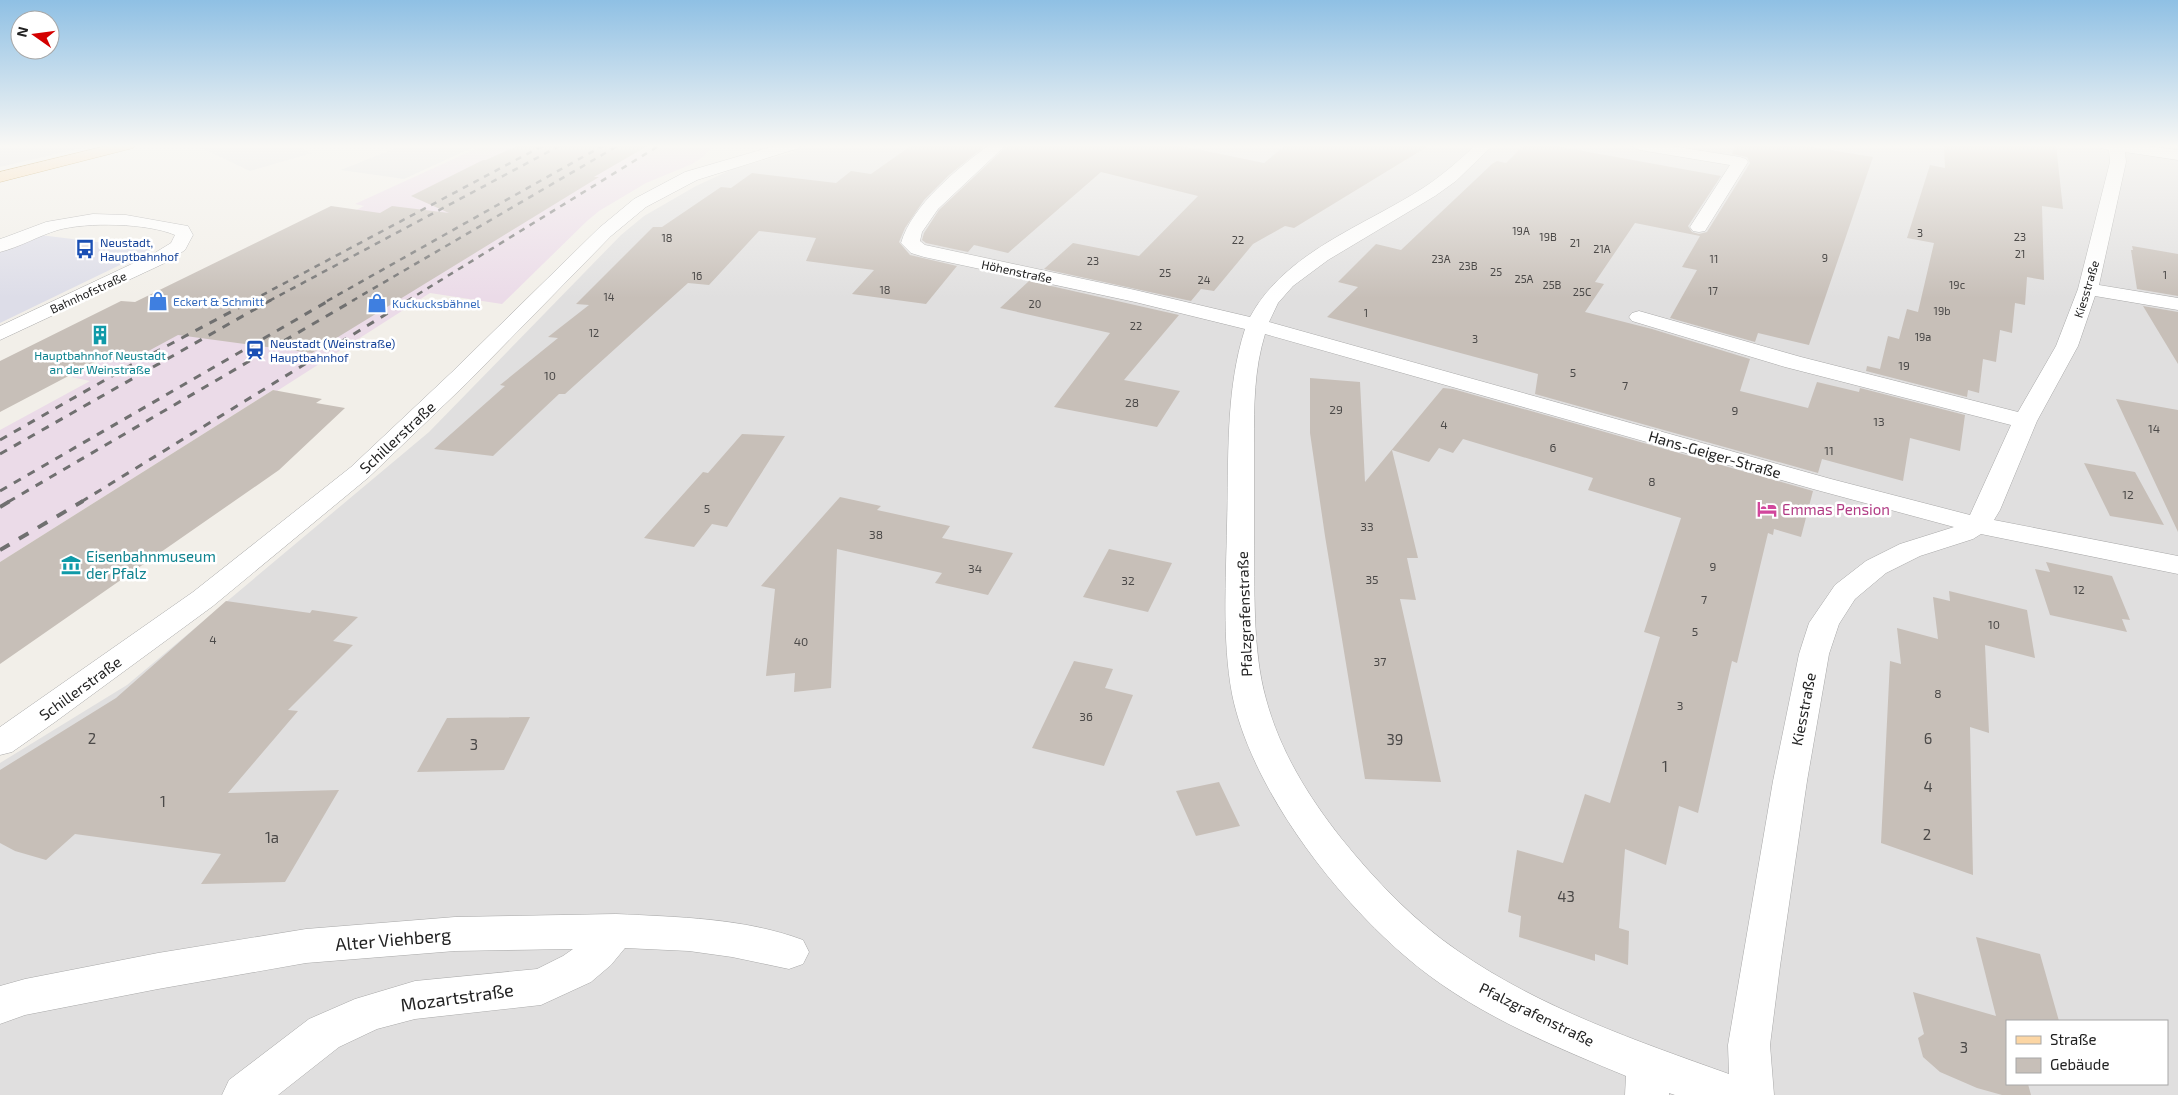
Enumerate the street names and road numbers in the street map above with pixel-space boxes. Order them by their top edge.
street label: Höhenstraße [980,257,1054,285]
street label: Kiesstraße [2071,259,2101,319]
street label: Bahnhofstraße [47,268,129,316]
street label: Schillerstraße [355,397,439,477]
street label: Hans-Geiger-Straße [1647,426,1783,482]
street label: Pfalzgrafenstraße [1233,551,1255,677]
street label: Schillerstraße [35,652,125,724]
street label: Kiesstraße [1787,671,1819,747]
street label: Alter Viehberg [334,923,452,955]
street label: Mozartstraße [399,978,515,1016]
street label: Pfalzgrafenstraße [1477,978,1597,1050]

